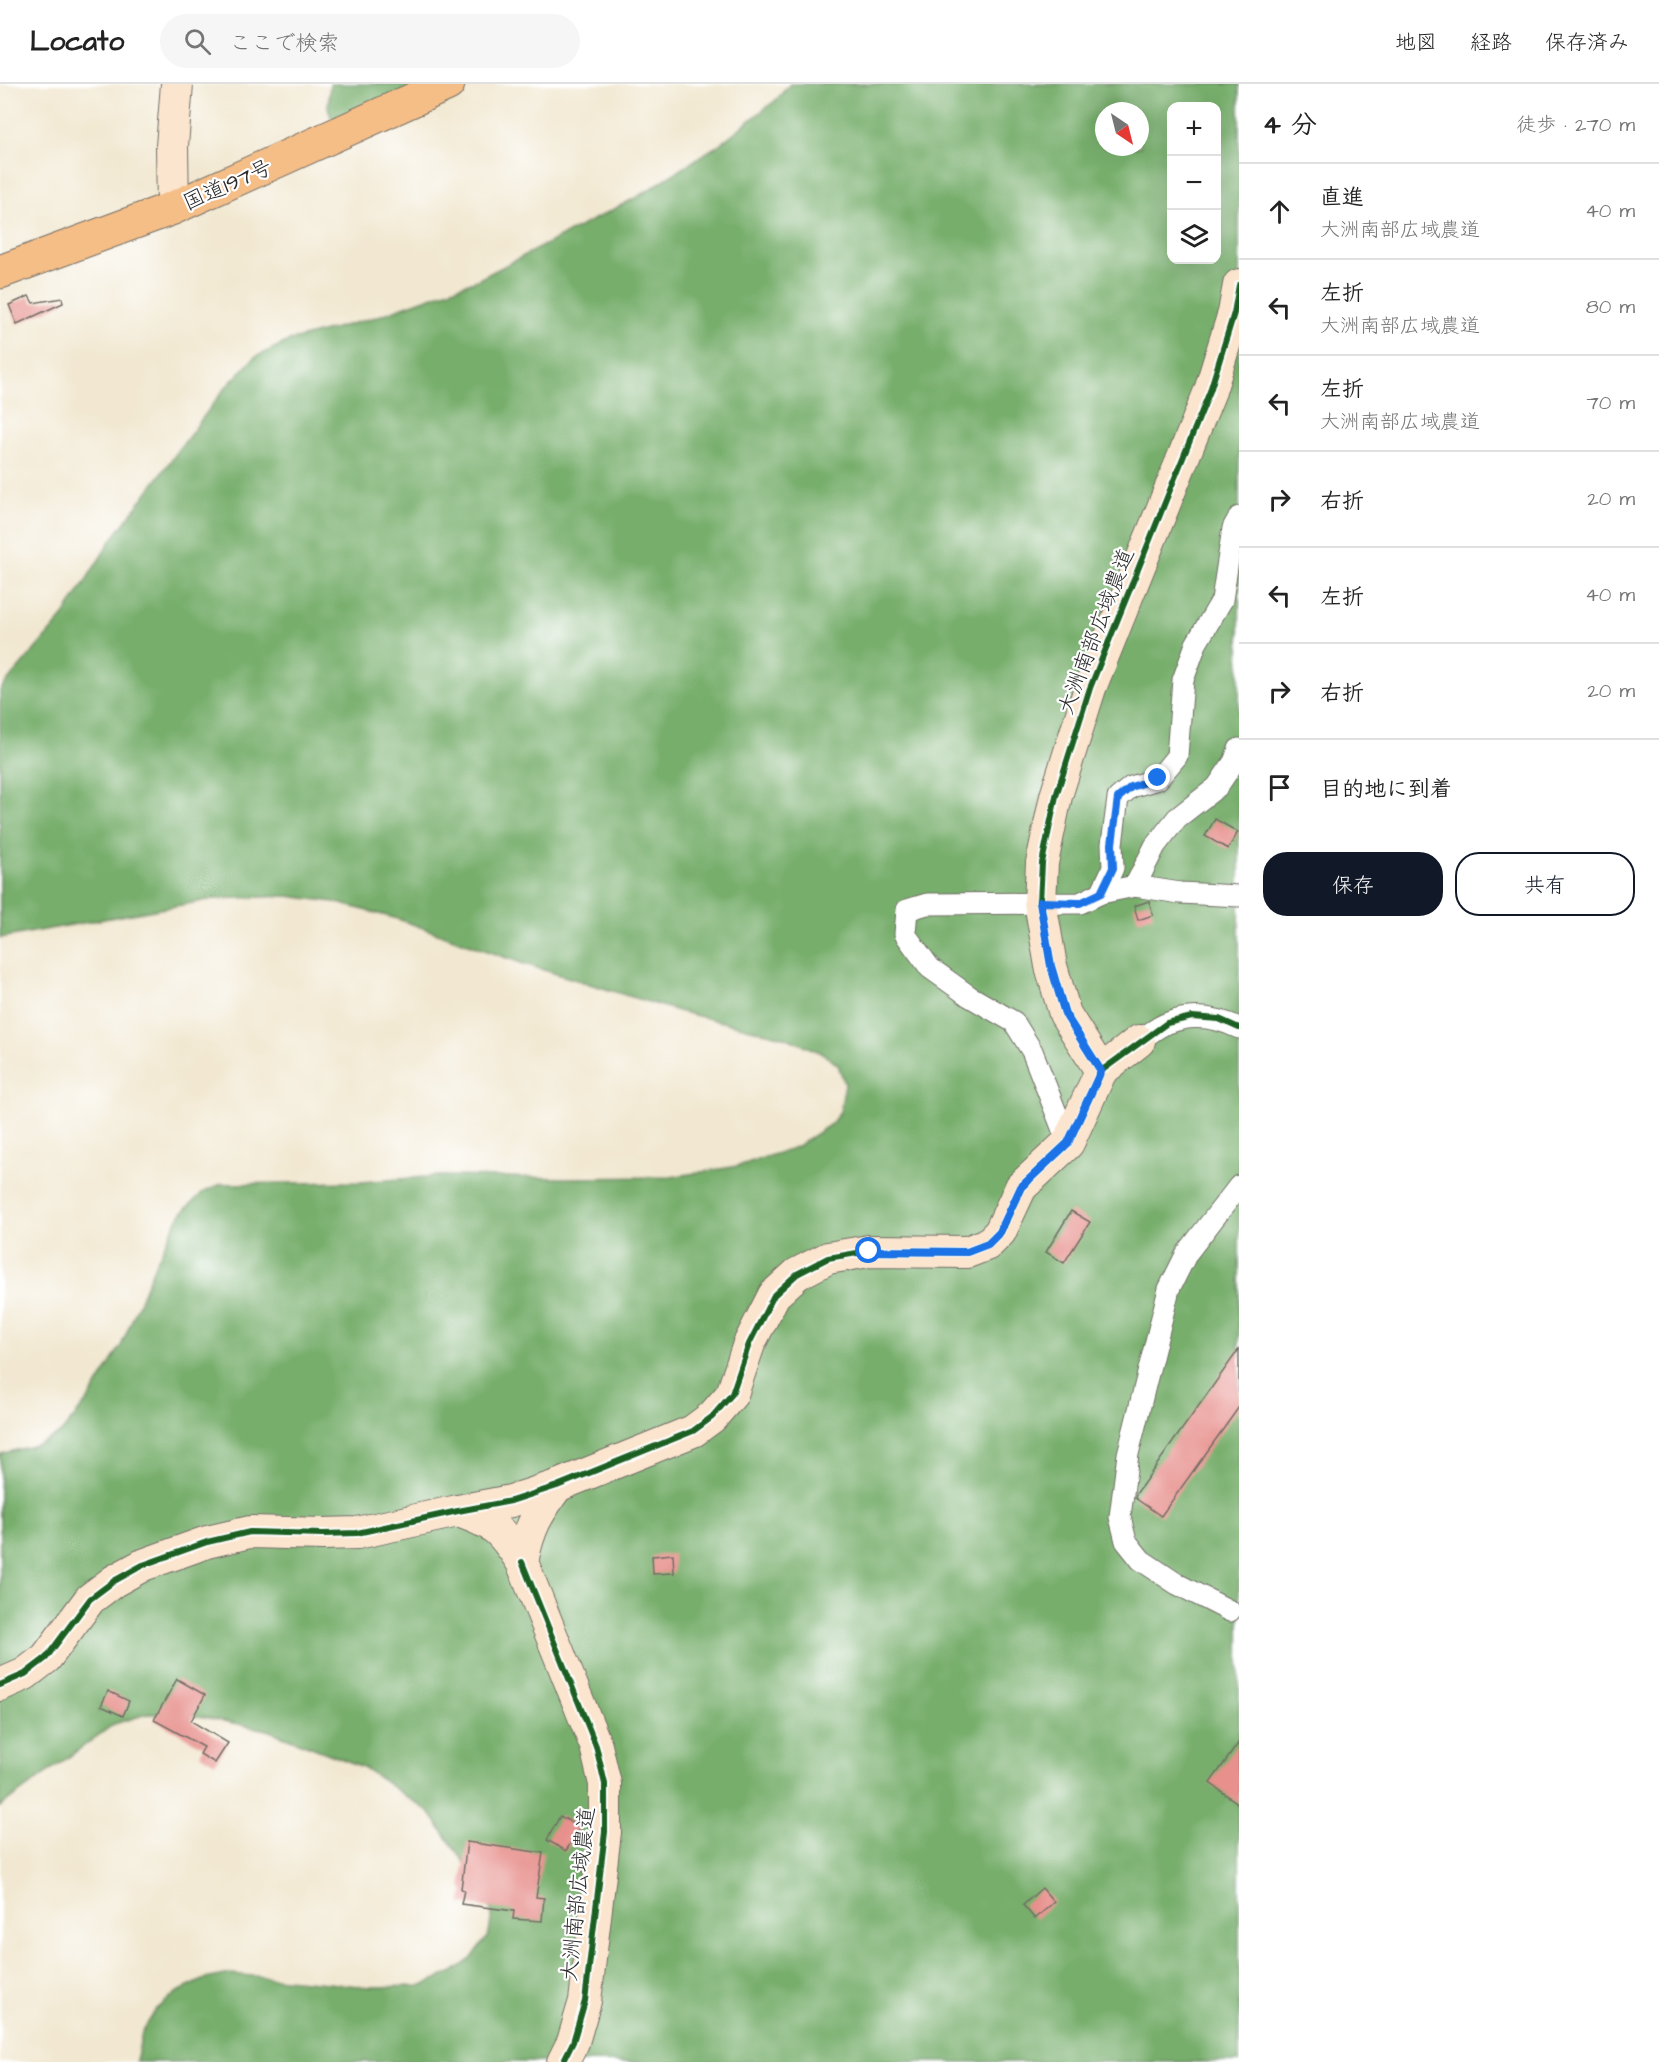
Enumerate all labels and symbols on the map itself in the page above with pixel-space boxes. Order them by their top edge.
north arrow [1095,102,1149,156]
street label: 国道197号 [178,152,277,219]
street label: 大洲南部広域農道 [1050,544,1142,719]
route end [1144,764,1170,790]
route start [855,1237,881,1263]
street label: 大洲南部広域農道 [554,1805,603,1983]

